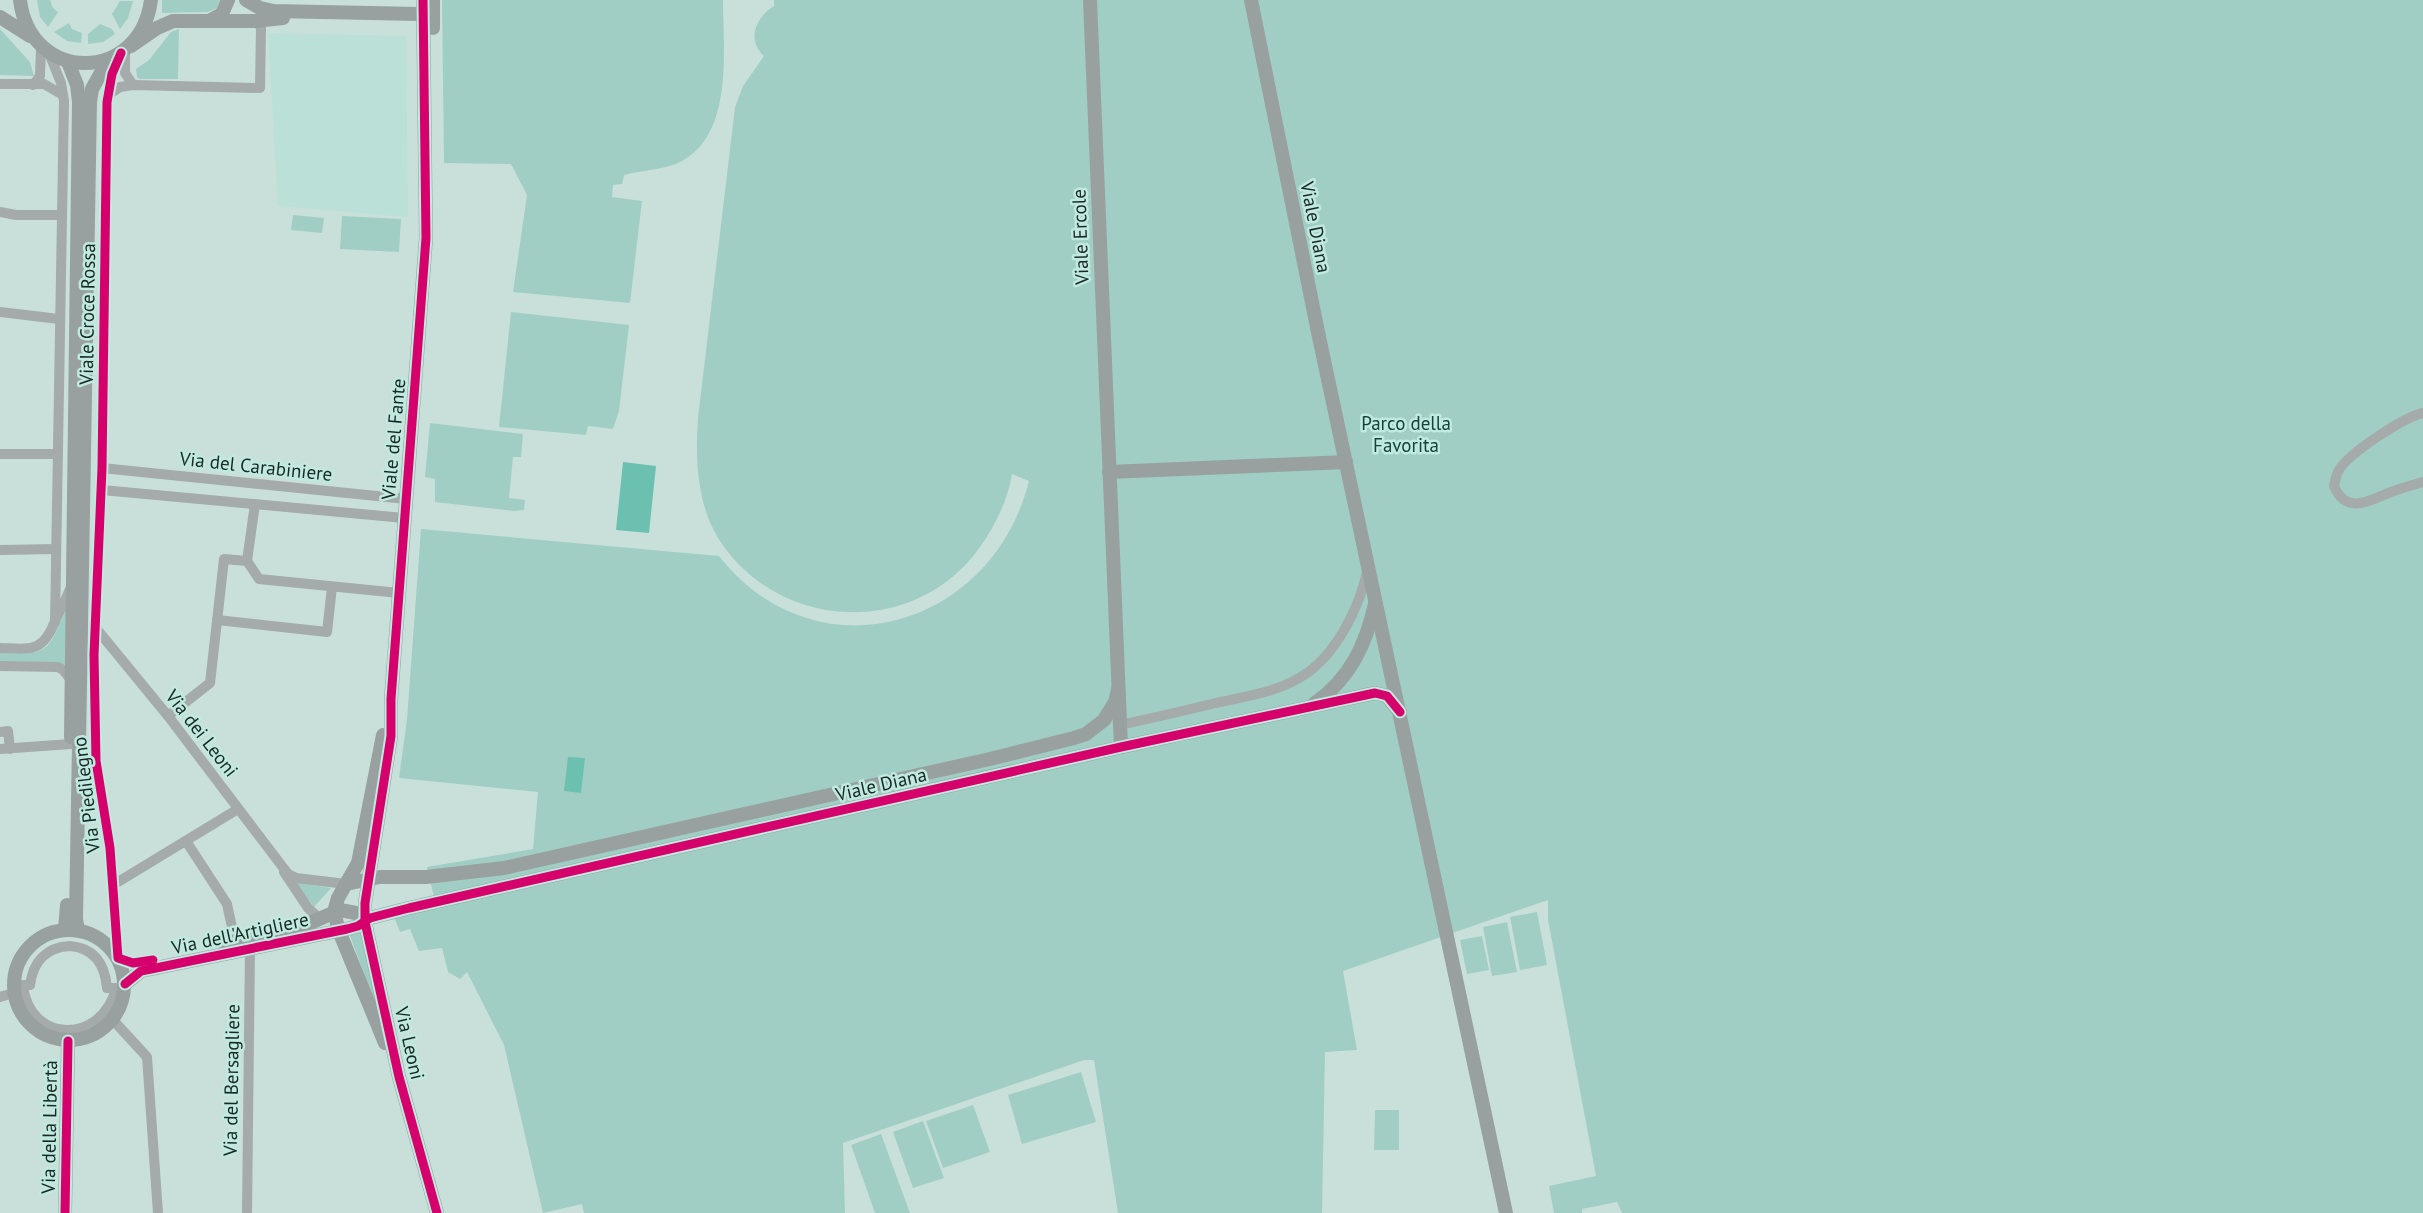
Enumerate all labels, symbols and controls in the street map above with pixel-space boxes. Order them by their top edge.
street label: Viale Diana [1295,178,1337,275]
street label: Viale Ercole [1066,189,1094,286]
street label: Viale Croce Rossa [74,243,100,386]
street label: Viale del Fante [376,377,410,502]
park label: Parco della Favorita [1361,411,1451,457]
street label: Via del Carabiniere [178,446,333,486]
street label: Via dei Leoni [160,684,244,781]
street label: Via Piedilegno [67,736,105,855]
street label: Viale Diana [832,762,929,806]
street label: Via dell'Artigliere [168,907,311,959]
street label: Via Leoni [390,1003,430,1082]
street label: Via del Bersagliere [218,1004,244,1157]
street label: Via della Libertà [36,1060,62,1195]

